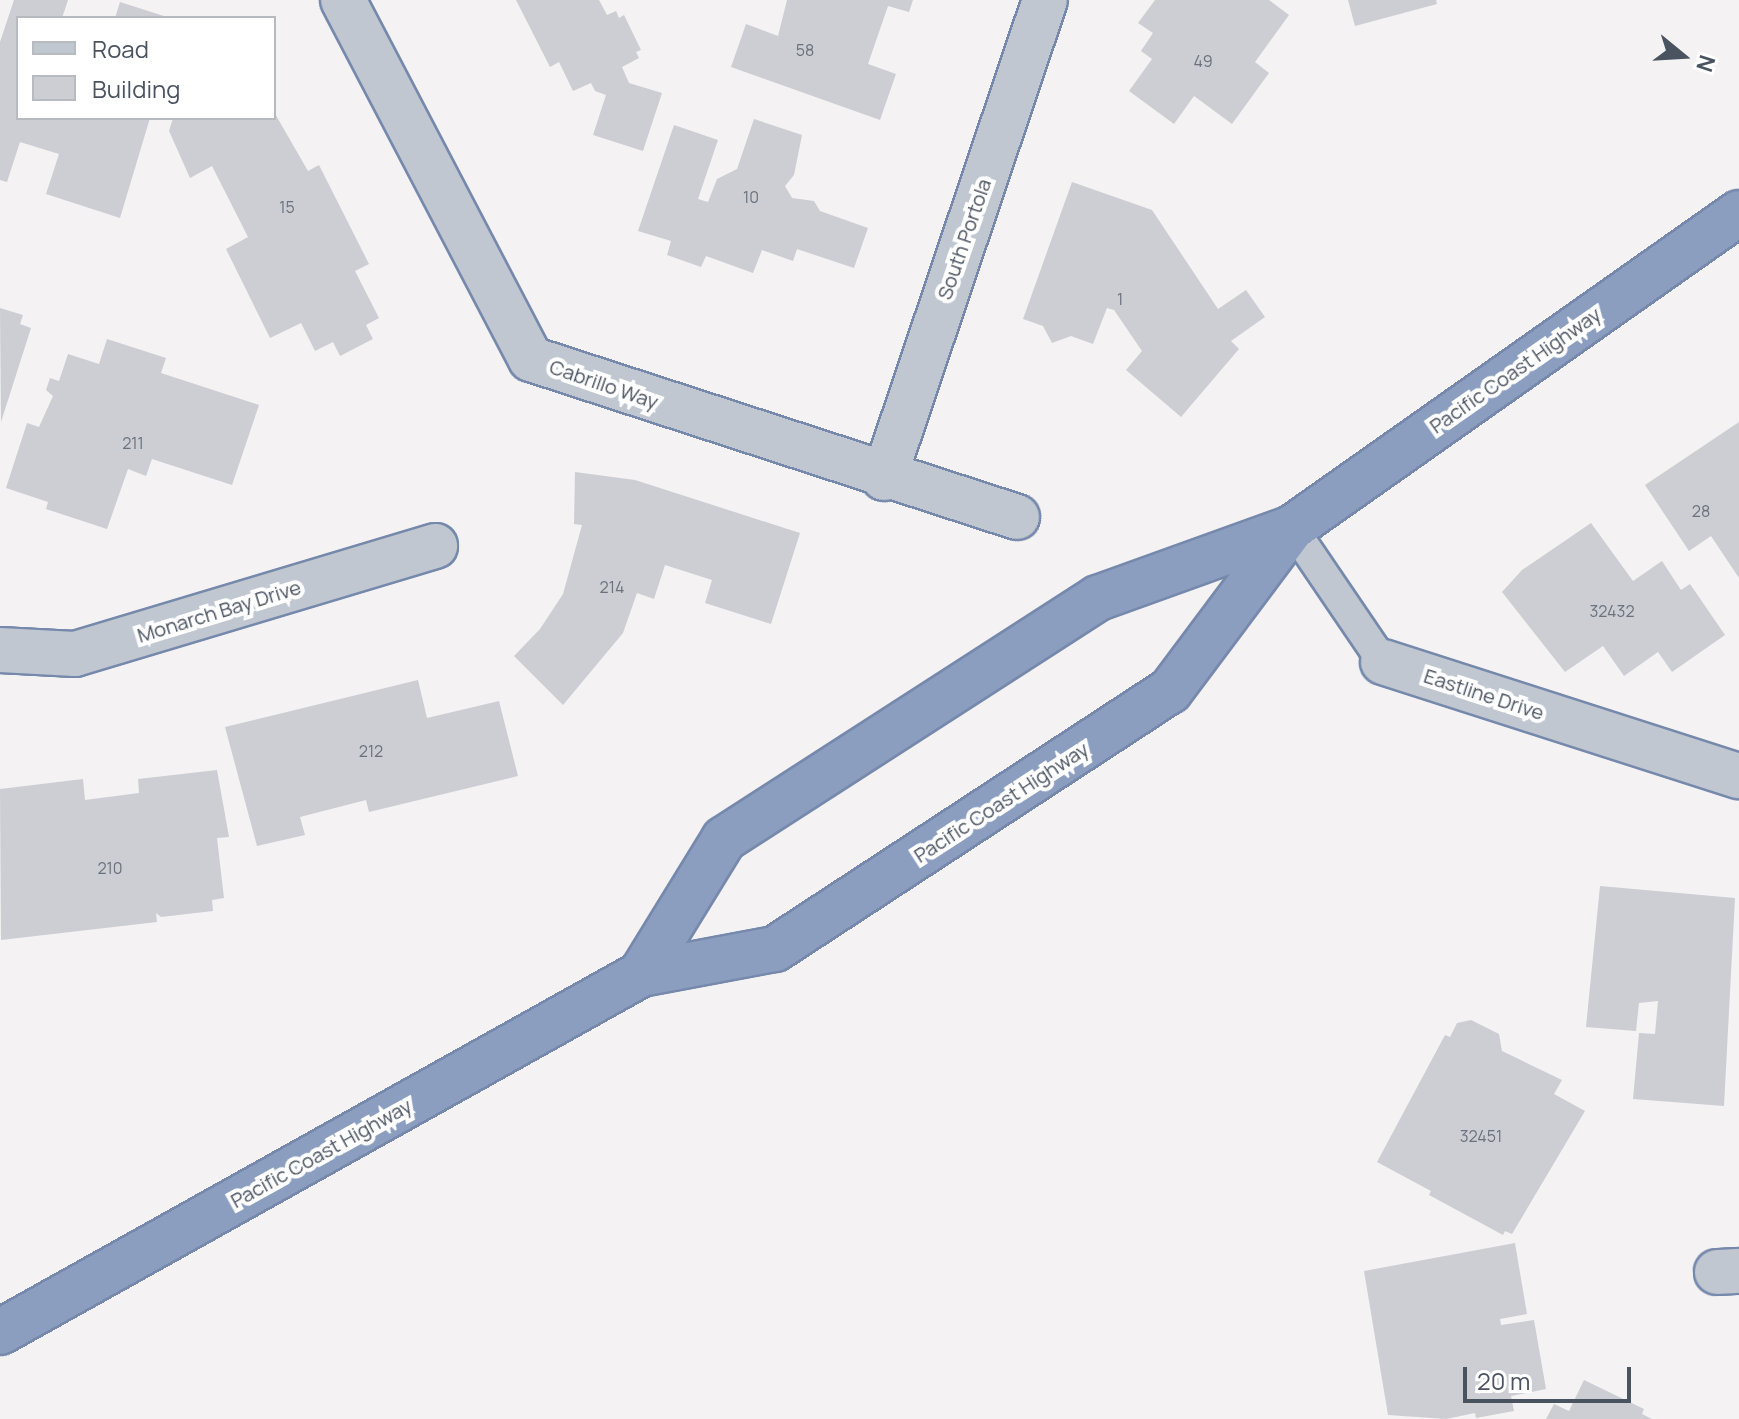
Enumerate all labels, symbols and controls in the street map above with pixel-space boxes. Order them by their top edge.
legend [16,16,276,120]
north arrow [1643,16,1723,96]
text: Road [92,32,149,65]
house number: 58 [796,40,814,60]
house number: 49 [1193,51,1213,71]
text: N [1689,51,1723,76]
text: Building [92,72,180,105]
street label: South Portola [932,175,996,303]
house number: 10 [743,187,759,207]
house number: 15 [279,197,295,217]
house number: 1 [1117,289,1123,309]
street label: Pacific Coast Highway [1425,302,1605,438]
street label: Cabrillo Way [547,354,661,414]
house number: 211 [122,433,144,453]
house number: 28 [1692,501,1710,521]
street label: Monarch Bay Drive [134,575,304,647]
house number: 214 [600,577,624,597]
house number: 32432 [1589,601,1635,621]
street label: Eastline Drive [1421,663,1547,725]
street label: Pacific Coast Highway [909,737,1093,867]
house number: 212 [359,741,383,761]
house number: 210 [97,858,123,878]
street label: Pacific Coast Highway [226,1093,416,1213]
house number: 32451 [1460,1126,1502,1146]
scale bar [1467,1351,1635,1401]
text: 20 m [1477,1364,1530,1397]

